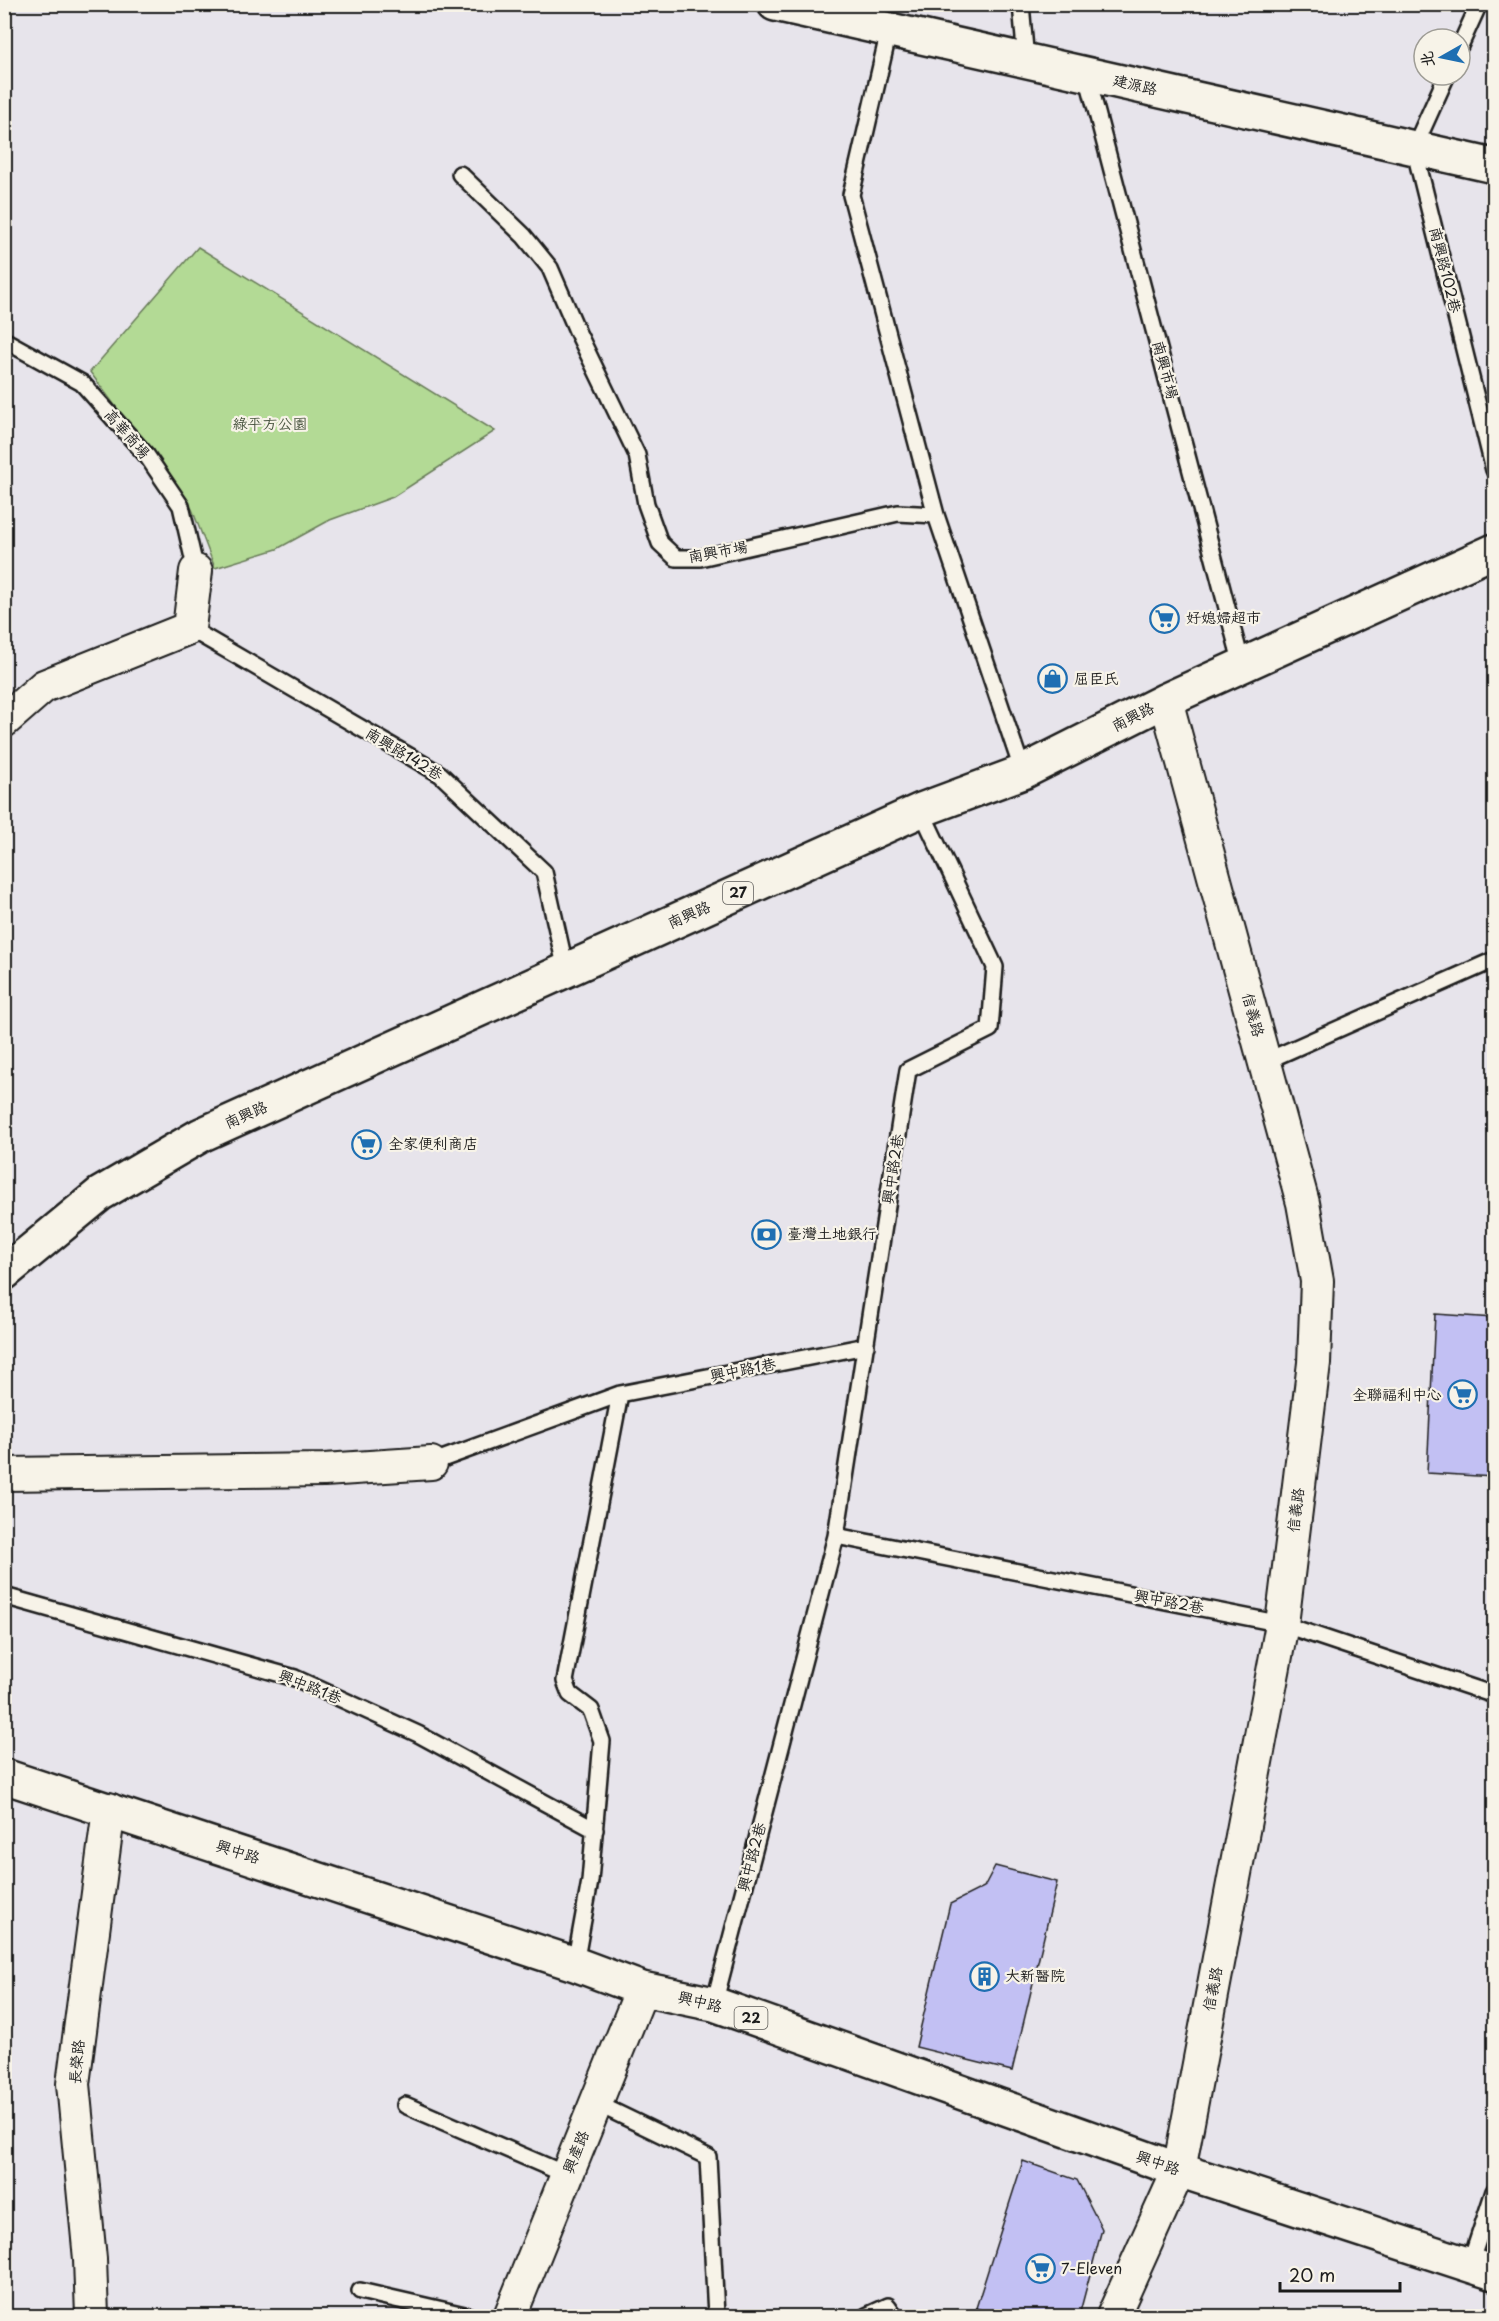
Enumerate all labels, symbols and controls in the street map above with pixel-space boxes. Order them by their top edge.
north arrow [1412,27,1472,87]
text: 北 [1413,50,1439,69]
street label: 建源路 [1111,67,1160,100]
street label: 南興路102巷 [1425,224,1468,315]
street label: 南興市場 [1148,338,1185,402]
street label: 高華商場 [100,403,156,463]
park label: 綠平方公園 [232,411,308,434]
street label: 南興市場 [686,534,749,567]
supermarket icon: 好媳婦超市 [1149,602,1181,634]
place label: 好媳婦超市 [1186,605,1261,628]
shop icon: 屈臣氏 [1037,663,1069,695]
place label: 屈臣氏 [1074,666,1119,689]
street label: 南興路 [1107,695,1158,736]
street label: 南興路142巷 [362,721,448,785]
road number: 27 [723,882,753,904]
street label: 南興路 [663,894,714,933]
street label: 信義路 [1238,990,1271,1039]
street label: 南興路 [220,1094,271,1133]
supermarket icon: 全家便利商店 [351,1128,383,1160]
place label: 全家便利商店 [388,1131,478,1154]
street label: 興中路2巷 [875,1132,908,1205]
bank icon: 臺灣土地銀行 [750,1218,782,1250]
place label: 臺灣土地銀行 [787,1221,877,1244]
street label: 興中路1巷 [708,1351,778,1386]
supermarket icon: 全聯福利中心 [1447,1379,1479,1411]
place label: 全聯福利中心 [1352,1382,1442,1405]
street label: 信義路 [1280,1486,1309,1534]
street label: 興中路2巷 [1132,1583,1206,1619]
street label: 興中路1巷 [275,1662,346,1709]
street label: 興中路2巷 [730,1820,771,1894]
street label: 興中路 [214,1833,263,1868]
building icon: 大新醫院 [968,1960,1000,1992]
place label: 大新醫院 [1005,1963,1065,1986]
street label: 信義路 [1196,1964,1227,2013]
street label: 興中路 [676,1984,725,2017]
road number: 22 [734,2007,768,2029]
street label: 長榮路 [62,2038,89,2085]
street label: 興產路 [556,2126,594,2177]
street label: 興中路 [1133,2143,1184,2180]
supermarket icon: 7-Eleven [1024,2253,1056,2285]
scale bar [1280,2255,1400,2293]
place label: 7-Eleven [1061,2256,1122,2279]
text: 20 m [1289,2261,1335,2288]

